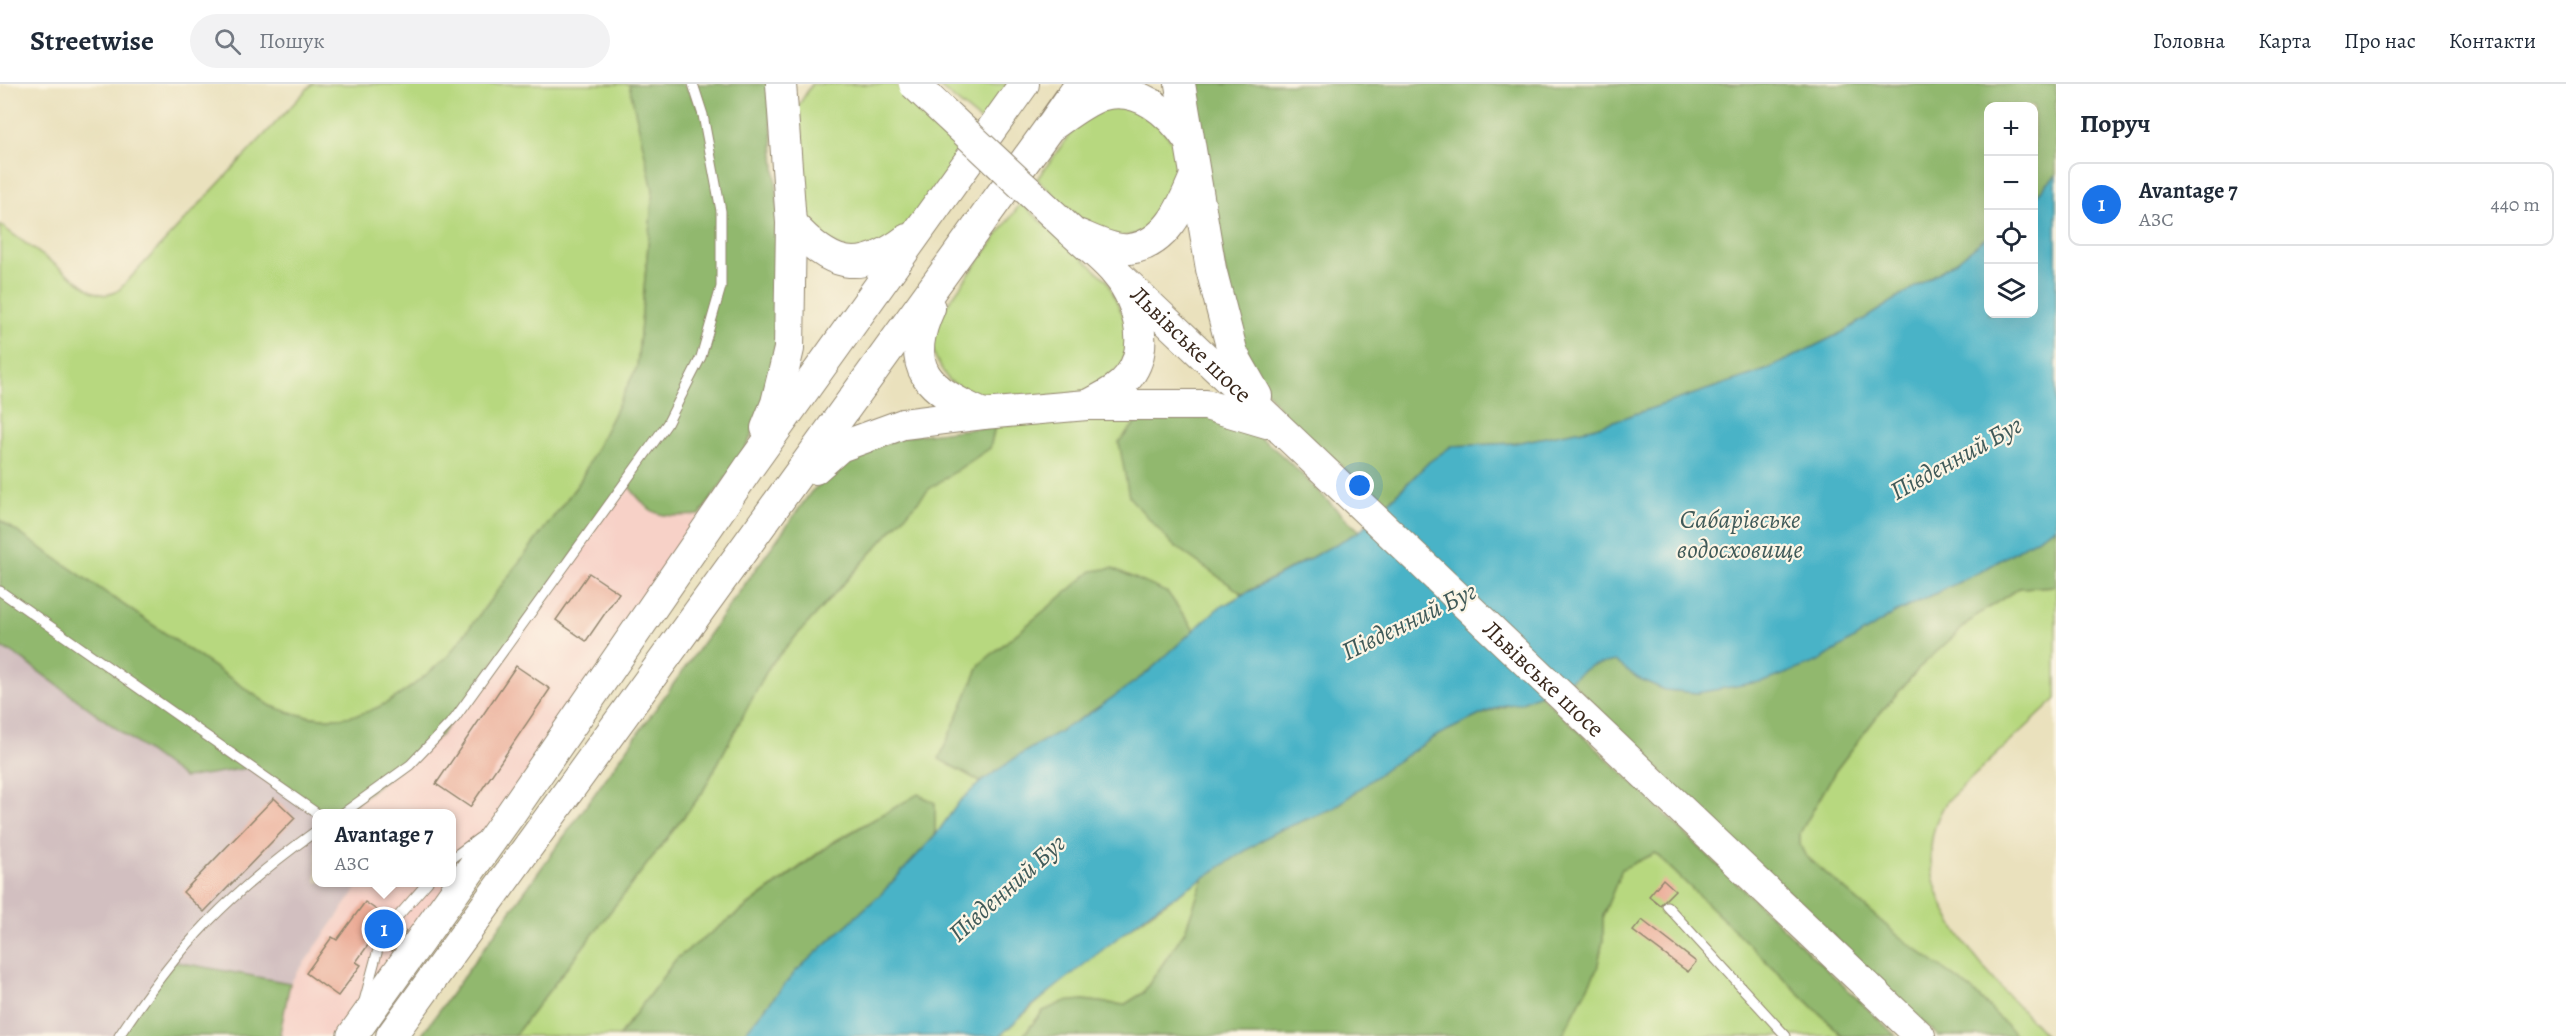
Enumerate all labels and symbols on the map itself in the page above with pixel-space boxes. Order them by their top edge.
street label: Львівське шосе [1123,279,1259,410]
water label: Південний Буг [1884,407,2029,509]
your location [1345,471,1374,500]
water label: Сабарівське водосховище [1677,502,1803,567]
water label: Південний Буг [1336,573,1483,669]
street label: Львівське шосе [1476,613,1612,744]
water label: Південний Буг [941,826,1073,950]
pin: 1 [364,906,404,952]

